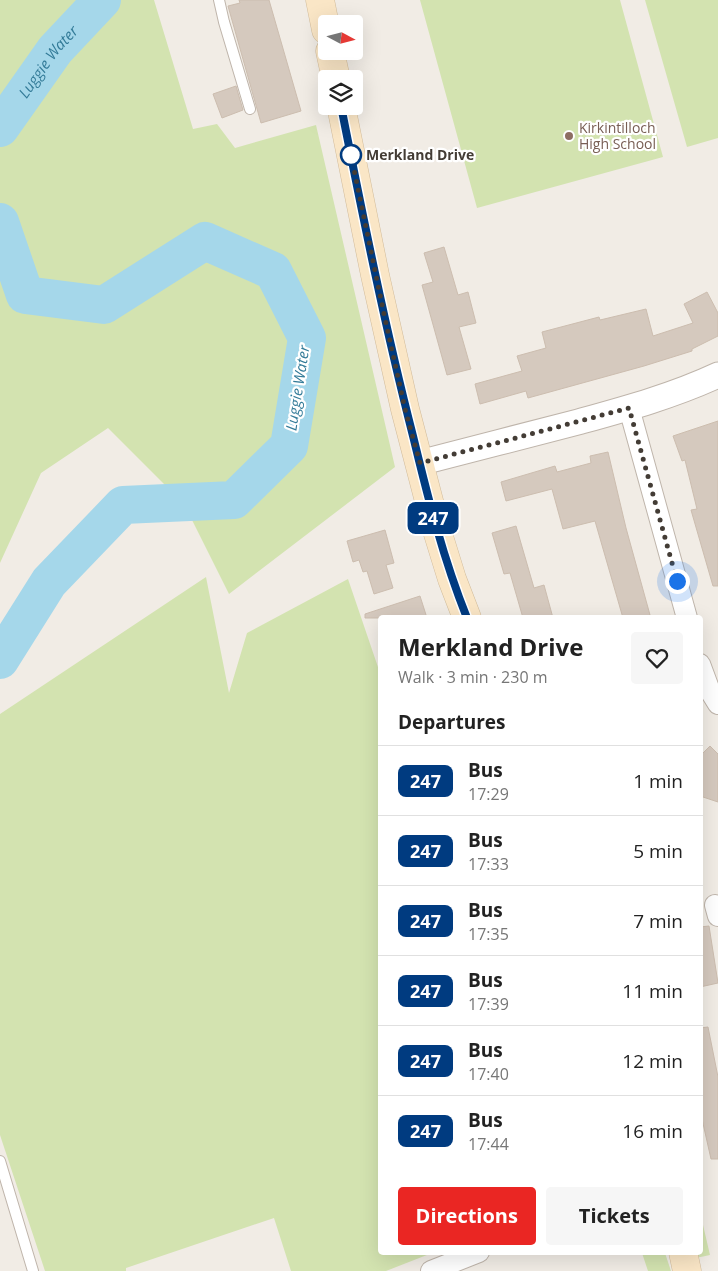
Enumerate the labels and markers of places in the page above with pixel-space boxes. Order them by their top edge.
place label: Kirkintilloch High School [579,118,656,153]
marker: Kirkintilloch High School [563,130,575,142]
marker: Merkland Drive [340,144,362,166]
place label: Merkland Drive [366,145,474,164]

